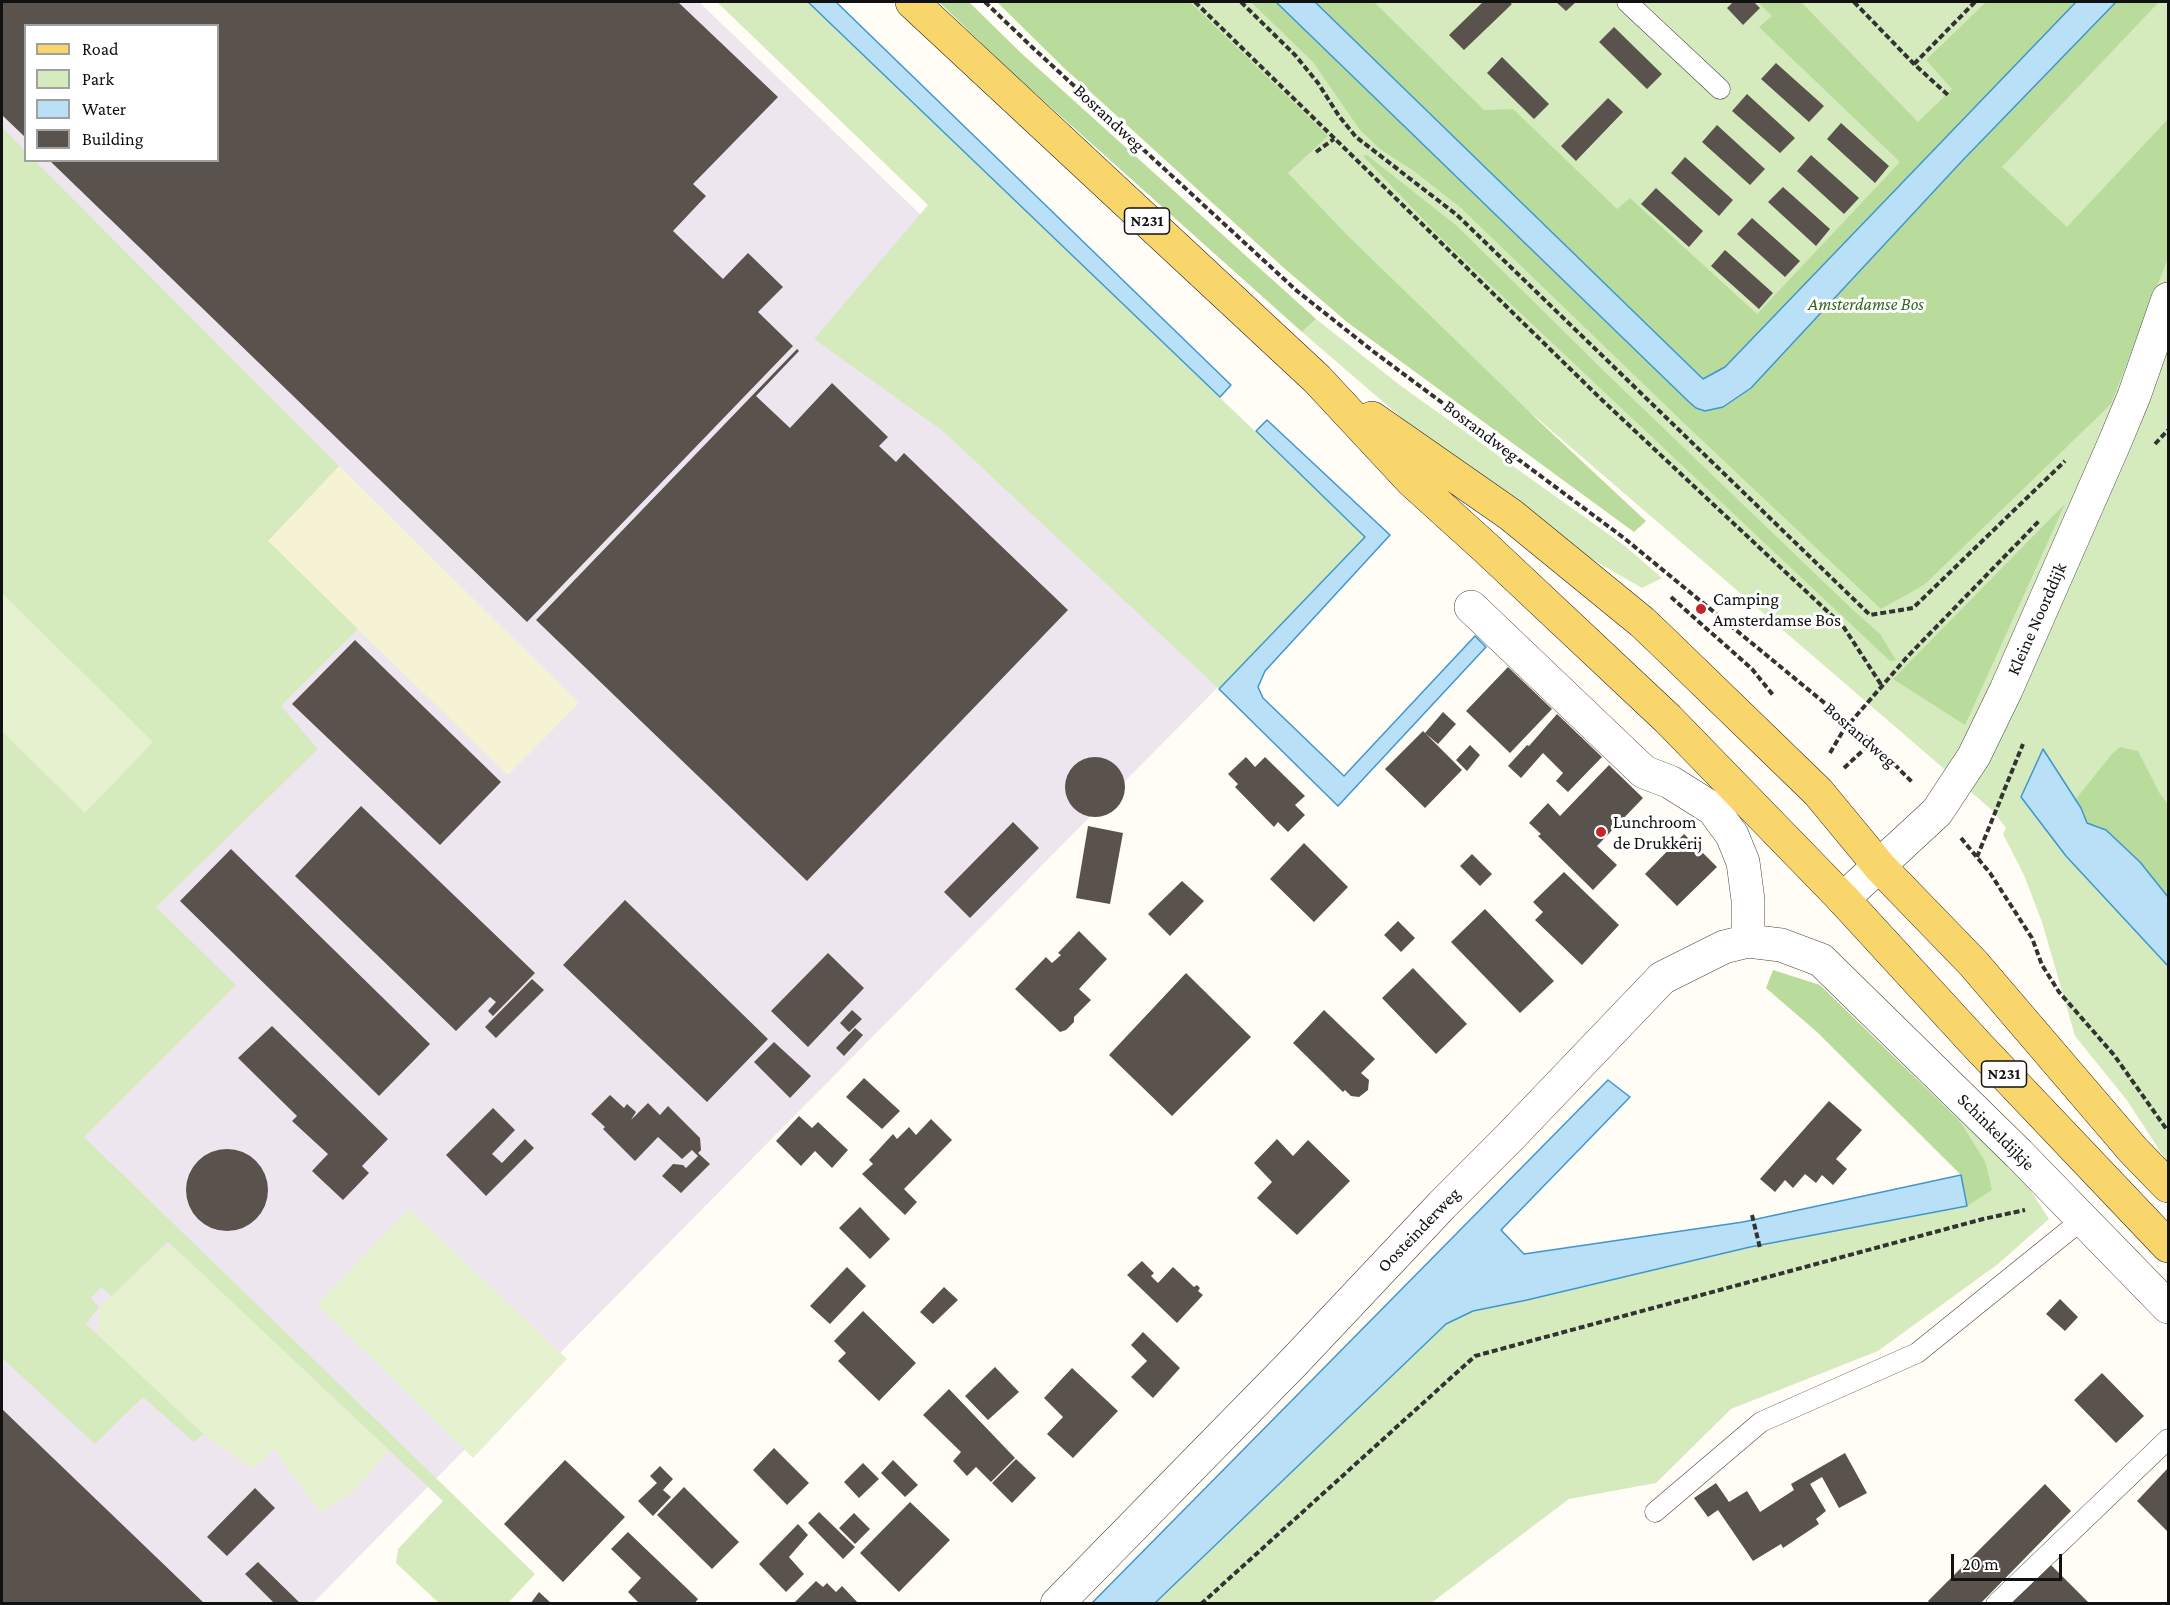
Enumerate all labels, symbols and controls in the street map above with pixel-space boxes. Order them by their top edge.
legend [24,24,219,162]
text: Road [82,39,119,59]
text: Park [82,69,114,89]
street label: Bosrandweg [1069,80,1149,156]
text: Water [82,99,126,119]
text: Building [82,129,143,149]
road number: N231 [1124,208,1170,234]
park label: Amsterdamse Bos [1808,293,1924,315]
street label: Bosrandweg [1439,396,1523,466]
street label: Kleine Noorddijk [2003,559,2071,679]
place label: Camping Amsterdamse Bos [1713,588,1841,630]
marker: Camping Amsterdamse Bos [1694,602,1708,616]
street label: Bosrandweg [1819,698,1901,772]
place label: Lunchroom de Drukkerij [1613,811,1702,854]
marker: Lunchroom de Drukkerij [1594,825,1608,839]
road number: N231 [1982,1061,2026,1087]
street label: Schinkeldijkje [1953,1089,2039,1175]
street label: Oosteinderweg [1373,1183,1465,1277]
scale bar [1954,1542,2065,1580]
text: 20 m [1962,1554,1999,1574]

